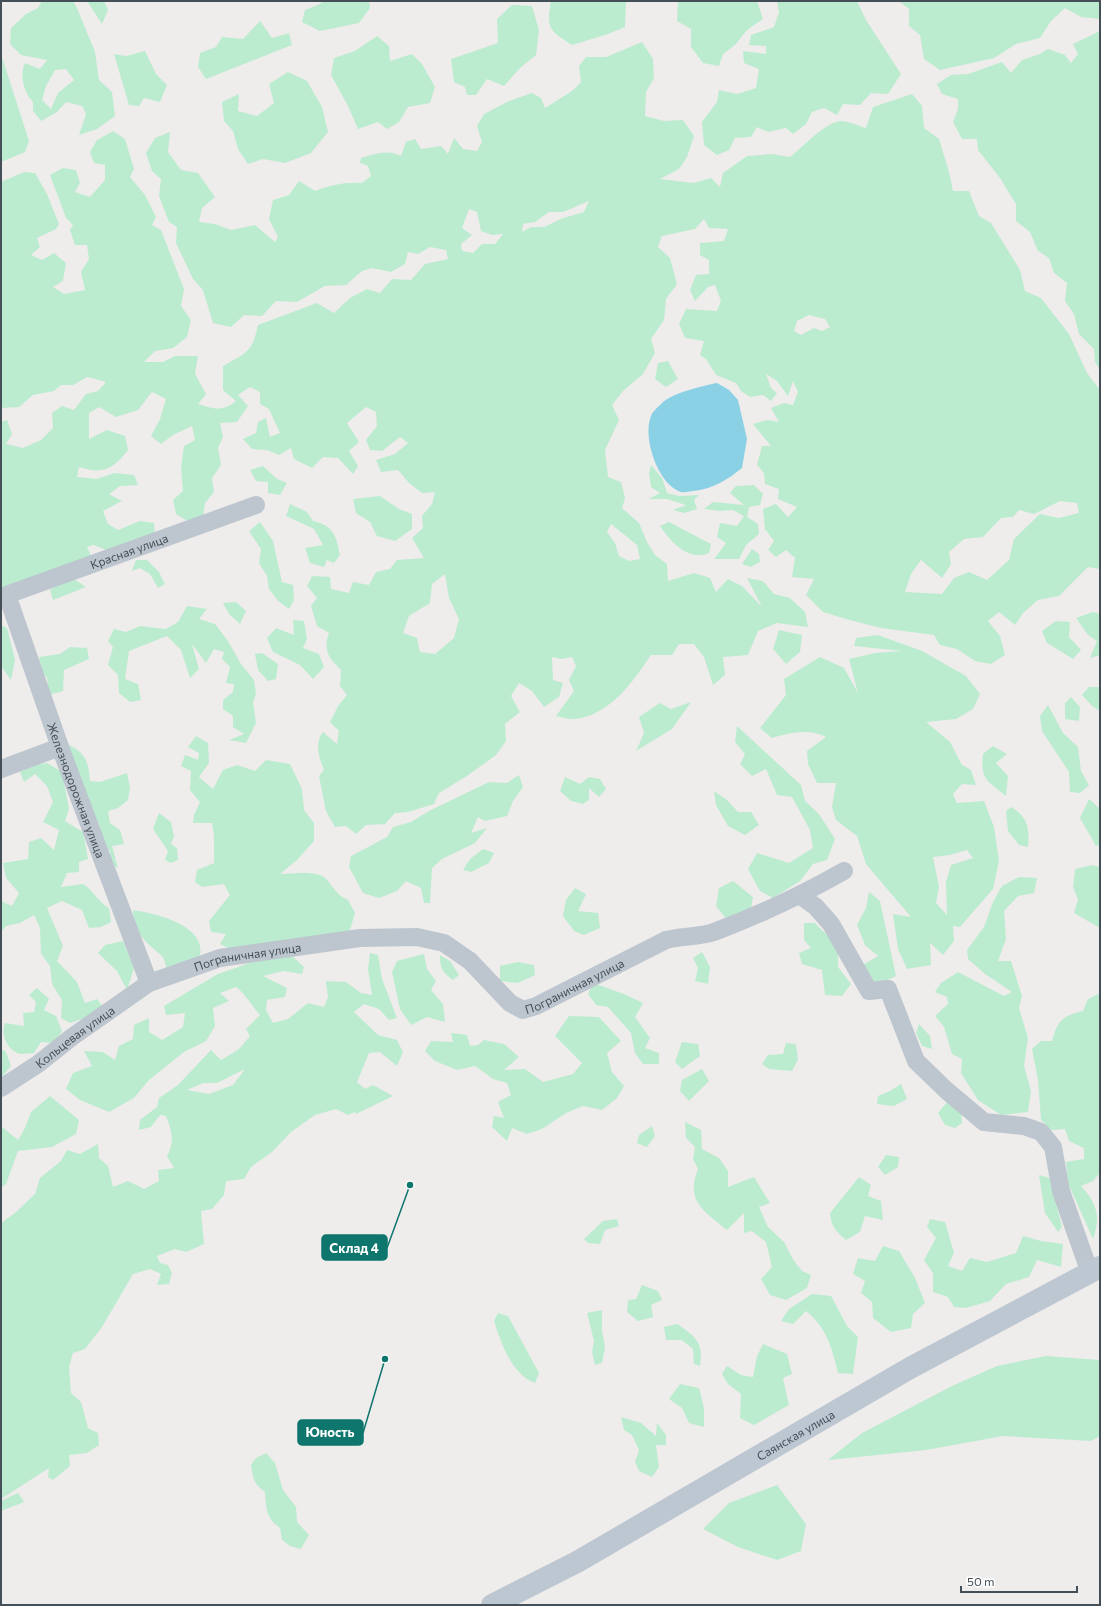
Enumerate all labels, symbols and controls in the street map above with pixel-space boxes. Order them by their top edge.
street label: Красная улица [88,530,170,571]
street label: Железнодорожная улица [45,720,108,860]
street label: Пограничная улица [192,939,302,974]
street label: Пограничная улица [523,956,626,1016]
street label: Кольцевая улица [32,1002,117,1071]
callout: Склад 4 [322,1235,387,1260]
text: Склад 4 [329,1240,379,1256]
street label: Саянская улица [754,1407,837,1463]
callout: Юность [298,1420,363,1445]
text: Юность [305,1424,355,1440]
scale bar [961,1568,1077,1594]
text: 50 m [967,1574,995,1588]

